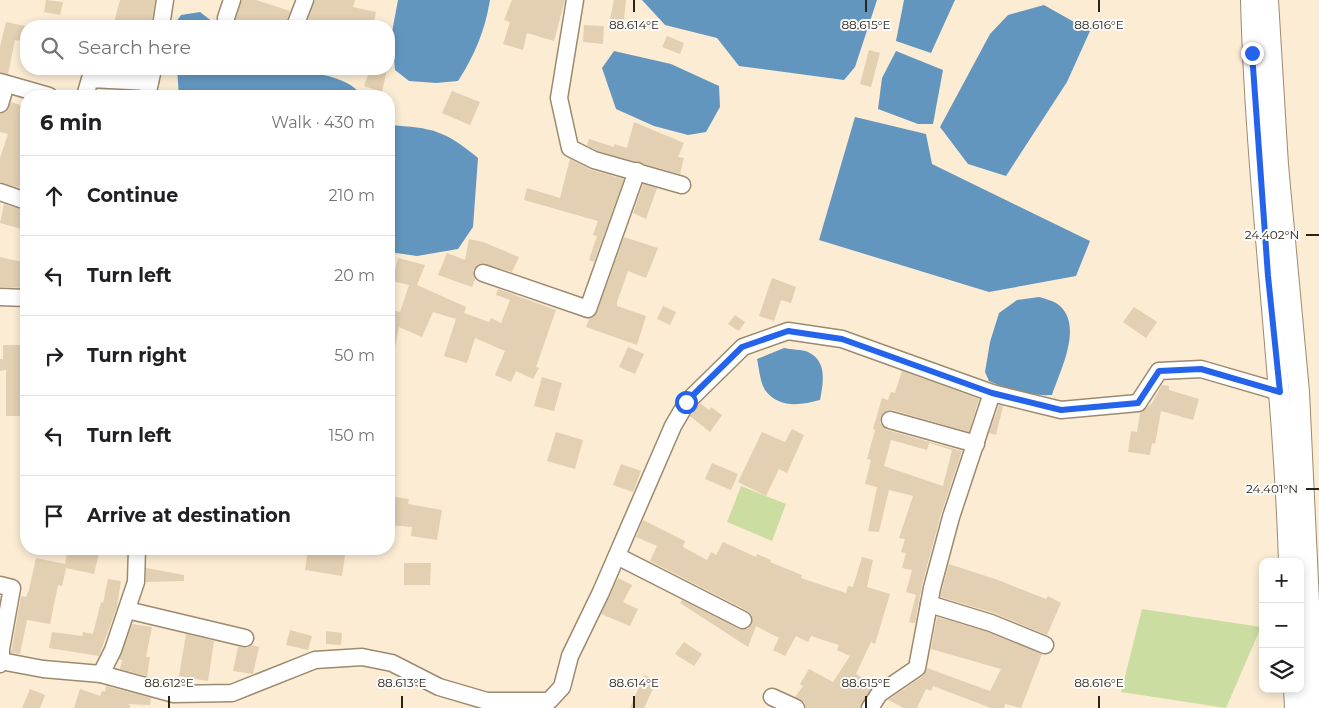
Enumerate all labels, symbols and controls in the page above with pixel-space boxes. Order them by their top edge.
text: 88.614°E [609,17,659,32]
text: 88.615°E [841,17,891,32]
text: 88.616°E [1074,17,1124,32]
search box [20,20,395,75]
icon: search [38,34,66,62]
text: Search here [78,36,191,59]
route end [1241,42,1264,65]
text: 6 min [40,110,102,135]
text: Walk · 430 m [271,113,375,132]
icon: ahead [40,182,68,210]
text: Continue [87,184,178,207]
text: 210 m [328,186,375,205]
text: 24.402°N [1245,227,1299,242]
icon: left [40,262,68,290]
text: Turn left [87,264,172,287]
text: 20 m [334,266,375,285]
icon: right [40,342,68,370]
text: Turn right [87,344,187,367]
text: 50 m [334,346,375,365]
route start [675,391,698,414]
icon: left [40,422,68,450]
text: Turn left [87,424,172,447]
text: 150 m [328,426,375,445]
text: 24.401°N [1246,481,1298,496]
icon: arrive [40,502,68,530]
text: Arrive at destination [87,504,291,527]
map controls [1259,558,1304,693]
button: + [1259,558,1304,603]
button: − [1259,603,1304,648]
button: layers [1259,648,1304,693]
text: 88.612°E [144,675,194,690]
text: 88.613°E [377,675,427,690]
text: 88.614°E [609,675,659,690]
text: 88.615°E [841,675,891,690]
text: 88.616°E [1074,675,1124,690]

